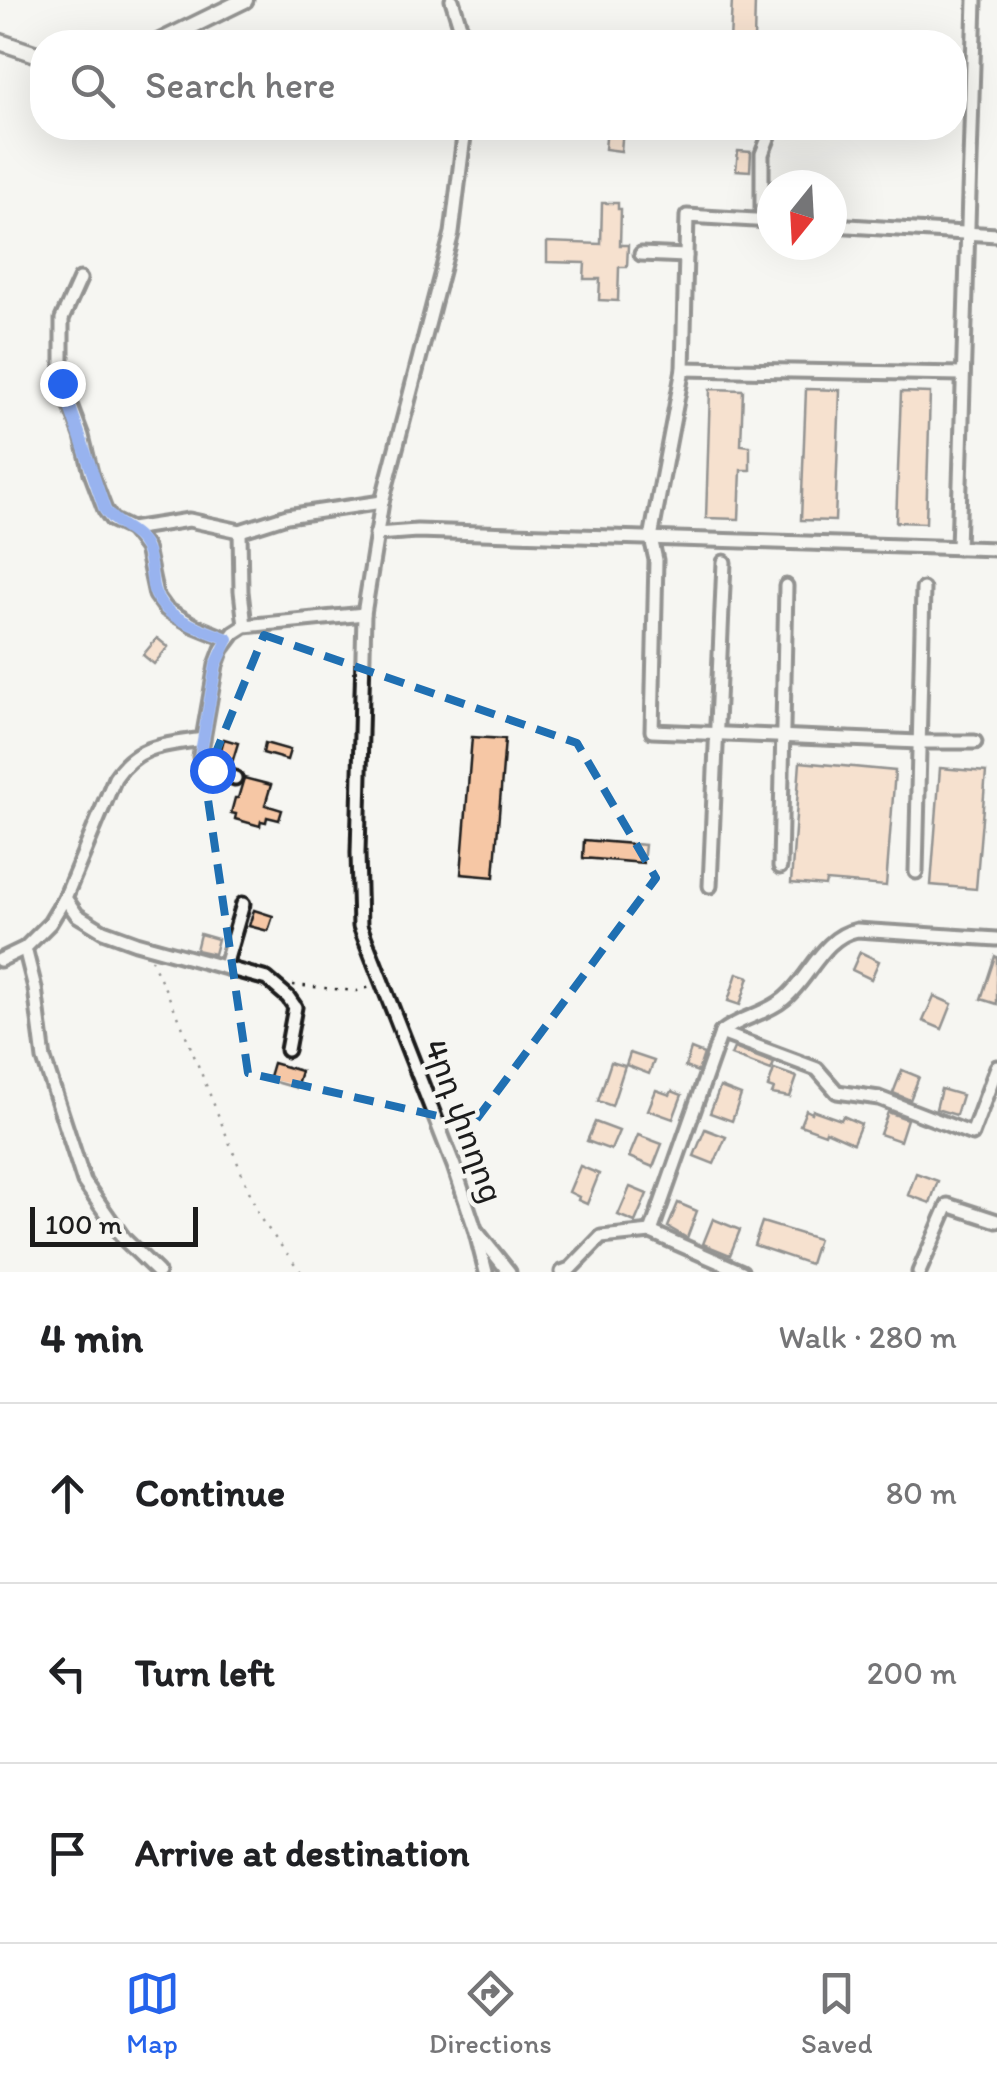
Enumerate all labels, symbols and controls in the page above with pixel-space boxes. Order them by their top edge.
search box [30,30,967,140]
icon: search [65,58,120,113]
text: Search here [145,62,336,108]
north arrow [757,170,847,260]
route end [40,361,86,407]
route start [190,748,236,794]
street label: 4րդ փողոց [417,1034,511,1208]
scale bar [30,1202,198,1246]
text: 100 m [45,1207,122,1241]
text: 4 min [40,1312,143,1363]
text: Walk · 280 m [778,1318,957,1356]
icon: ahead [40,1466,95,1521]
text: Continue [135,1470,285,1516]
text: 80 m [886,1474,957,1512]
icon: left [40,1646,95,1701]
text: Turn left [135,1650,275,1696]
text: 200 m [867,1654,957,1692]
icon: arrive [40,1826,95,1881]
text: Arrive at destination [135,1830,470,1876]
tab: Map [125,1966,180,2060]
tab: Directions [429,1966,552,2060]
tab: Saved [801,1966,872,2060]

